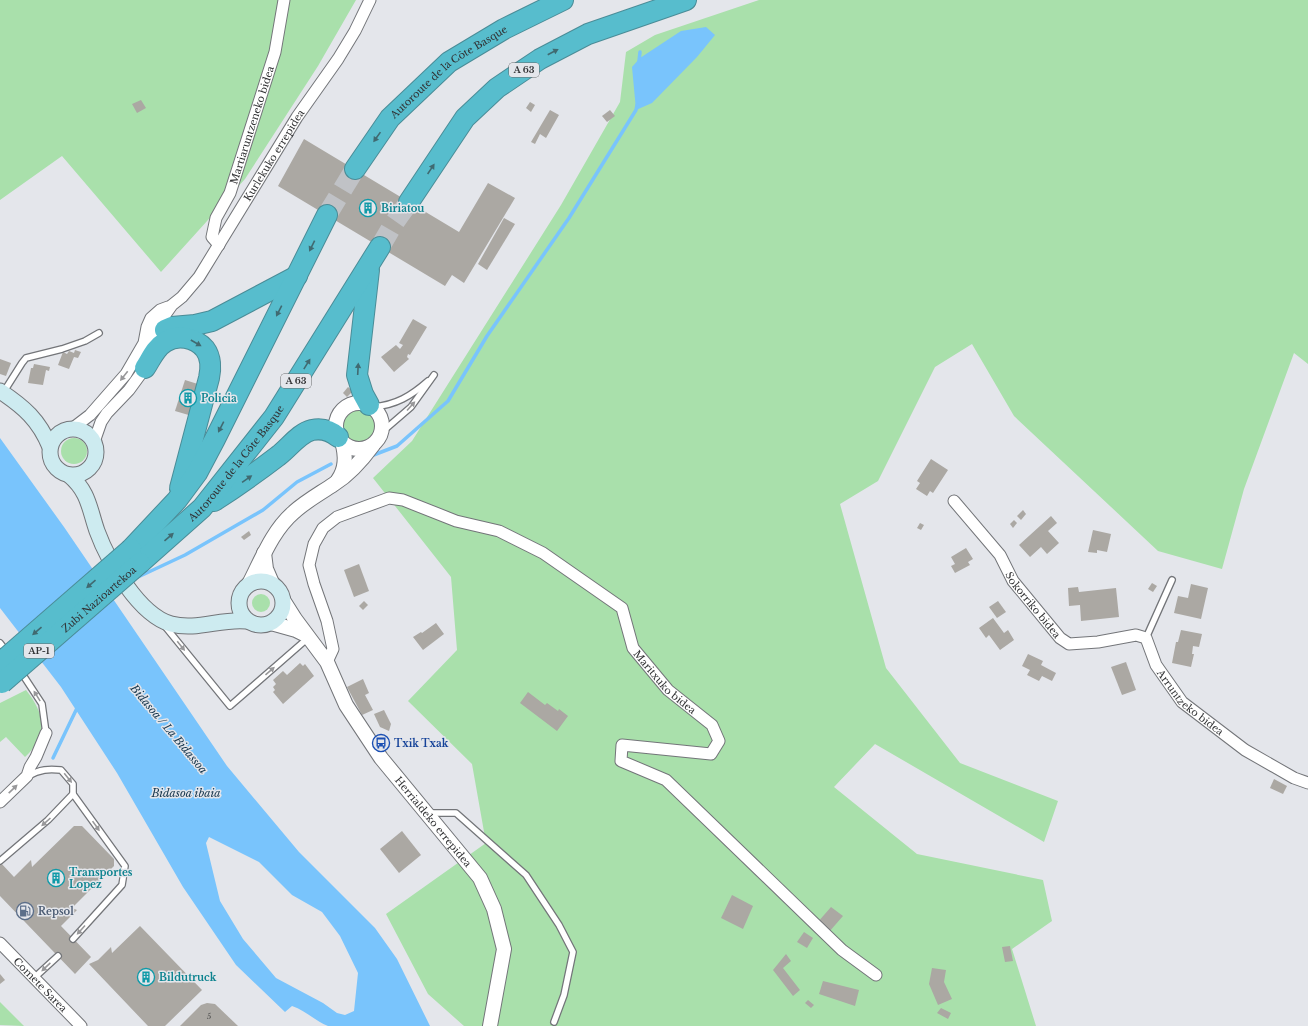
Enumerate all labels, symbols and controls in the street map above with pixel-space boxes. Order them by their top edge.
street label: Autoroute de la Côte Basque [387,22,510,122]
one-way arrow [547,49,559,56]
road number: A 63 [509,63,539,77]
street label: Martiaruntzeneko bidea [227,64,277,186]
street label: Kurlekuko errepidea [241,107,308,204]
one-way arrow [373,132,381,142]
one-way arrow [427,163,434,175]
building icon: Biriatou [358,198,378,218]
place label: Biriatou [381,202,424,215]
one-way arrow [309,240,315,251]
one-way arrow [276,305,282,317]
one-way arrow [190,339,202,346]
one-way arrow [303,358,311,369]
one-way arrow [354,363,361,375]
one-way arrow [119,370,128,381]
road number: A 63 [281,374,311,388]
building icon: Policia [178,388,198,408]
place label: Policia [201,392,237,405]
one-way arrow [406,401,416,411]
street label: Autoroute de la Côte Basque [185,403,287,525]
one-way arrow [218,422,224,433]
one-way arrow [241,475,252,483]
one-way arrow [164,532,174,542]
street label: Zubi Nazioartekoa [59,563,139,635]
street label: Sokorriko bidea [1002,570,1064,641]
one-way arrow [86,579,96,588]
one-way arrow [31,627,42,636]
one-way arrow [177,641,185,652]
road number: AP-1 [24,644,54,658]
street label: Maritxuko bidea [631,648,699,717]
street label: Arruntzeko bidea [1154,666,1226,739]
one-way arrow [265,667,275,676]
water label: Bidasoa / La Bidassoa [127,681,210,776]
one-way arrow [34,690,41,702]
bus stop icon: Txik Txak [371,733,391,753]
place label: Txik Txak [394,737,449,750]
one-way arrow [63,772,72,783]
street label: Herrialdeko errepidea [392,774,474,870]
one-way arrow [8,784,18,794]
water label: Bidasoa ibaia [150,786,221,800]
one-way arrow [41,817,51,827]
one-way arrow [92,820,100,831]
place label: Transportes Lopez [69,866,133,891]
building icon: Transportes Lopez [46,868,66,888]
fuel station icon: Repsol [15,901,35,921]
place label: Repsol [38,905,74,918]
one-way arrow [77,925,86,936]
street label: Comete Sarea [11,955,70,1015]
one-way arrow [41,962,51,972]
building icon: Bildutruck [136,967,156,987]
place label: Bildutruck [159,971,217,984]
house number: 5 [207,1011,212,1021]

